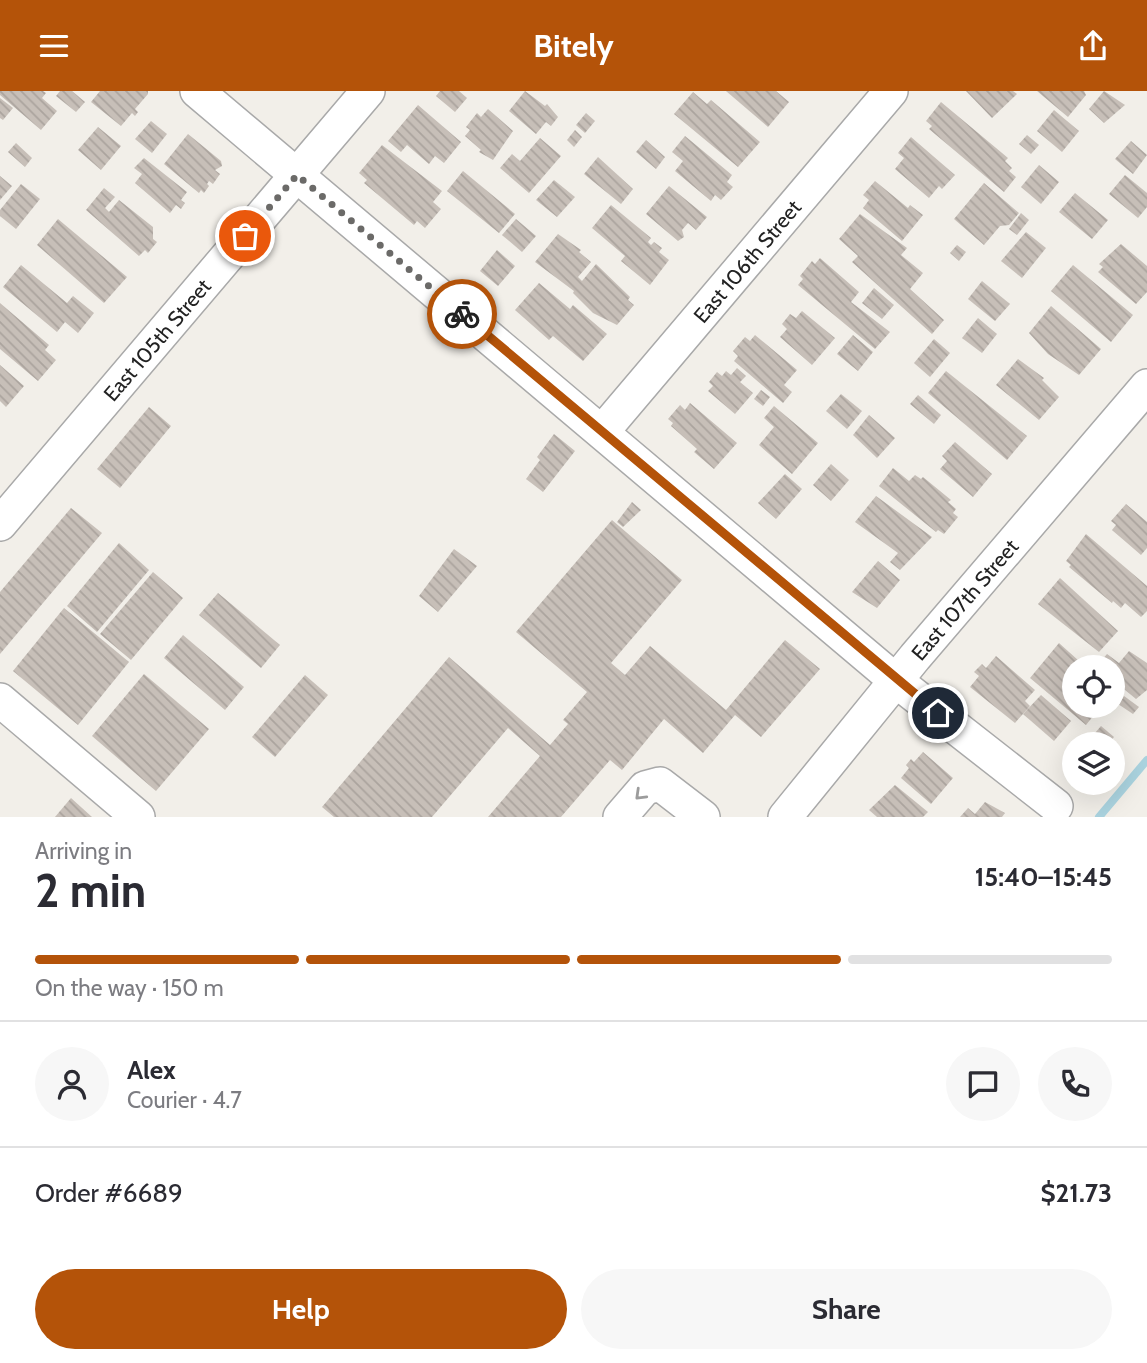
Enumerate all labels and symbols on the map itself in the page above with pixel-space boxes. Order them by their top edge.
street label: East 106th Street [688,195,806,328]
pin [215,206,275,266]
street label: East 105th Street [98,273,216,406]
courier [427,279,497,349]
street label: East 107th Street [906,534,1023,665]
pin [908,683,968,743]
one-way arrow [635,787,648,800]

